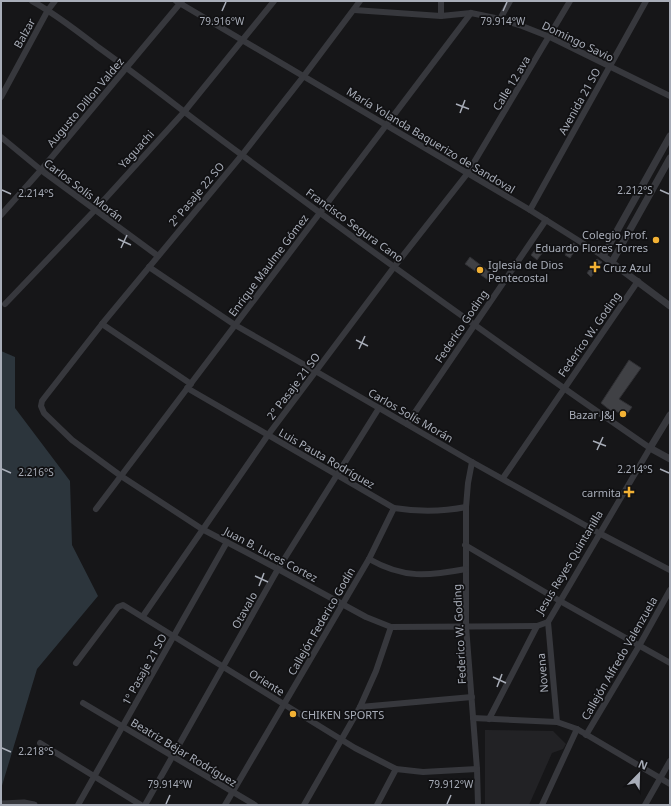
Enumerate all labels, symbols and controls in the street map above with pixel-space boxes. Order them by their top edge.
text: 79.916°W [200,14,245,28]
text: 79.914°W [481,14,526,28]
street label: Balzar [10,15,39,51]
street label: Domingo Savio [540,17,617,65]
street label: Calle 12 ava [489,53,533,113]
street label: Augusto Dillon Valdez [43,54,127,150]
street label: Avenida 21 SO [554,65,604,137]
street label: María Yolanda Baquerizo de Sandoval [344,84,518,196]
street label: Yaguachi [115,127,157,171]
street label: Carlos Solís Morán [41,155,127,225]
street label: 2º Pasaje 22 SO [165,159,227,229]
text: 2.212°S [617,183,653,197]
street label: Francisco Segura Cano [303,185,407,266]
text: 2.214°S [18,186,54,200]
street label: Enrique Maulme Gómez [225,211,311,319]
place label: Colegio Prof. Eduardo Flores Torres [535,227,648,255]
marker: Colegio Prof. Eduardo Flores Torres [651,235,661,245]
place label: Iglesia de Dios Pentecostal [488,257,563,285]
place label: Cruz Azul [603,260,651,275]
marker: Cruz Azul [590,262,600,272]
marker: Iglesia de Dios Pentecostal [475,265,485,275]
street label: Federico Goding [431,287,491,365]
street label: Federico W. Goding [554,289,624,379]
street label: 2° Pasaje 21 SO [263,349,323,423]
street label: Carlos Solís Morán [366,385,456,445]
place label: Bazar J&J [569,407,615,422]
marker: Bazar J&J [618,409,628,419]
street label: Luis Pauta Rodríguez [276,424,378,492]
text: 2.214°S [617,462,653,476]
text: 2.216°S [18,465,54,479]
place label: carmita [582,485,621,500]
marker: carmita [624,487,634,497]
street label: Jesus Reyes Quintanilla [531,507,606,618]
street label: Juan B. Luces Cortez [221,522,320,585]
street label: Callejón Federico Godín [284,564,358,678]
street label: Federico W. Goding [449,583,469,685]
street label: Otavalo [228,589,260,631]
street label: Callejón Alfredo Valenzuela [577,594,661,722]
street label: 1º Pasaje 21 SO [118,631,170,707]
street label: Novena [533,653,551,693]
street label: Oriente [246,665,288,699]
place label: CHIKEN SPORTS [301,707,384,722]
marker: CHIKEN SPORTS [288,709,298,719]
street label: Beatriz Béjar Rodríguez [128,714,240,790]
text: 2.218°S [18,744,54,758]
north arrow [619,754,659,794]
text: N [636,756,650,773]
text: 79.914°W [148,777,193,791]
text: 79.912°W [429,777,474,791]

